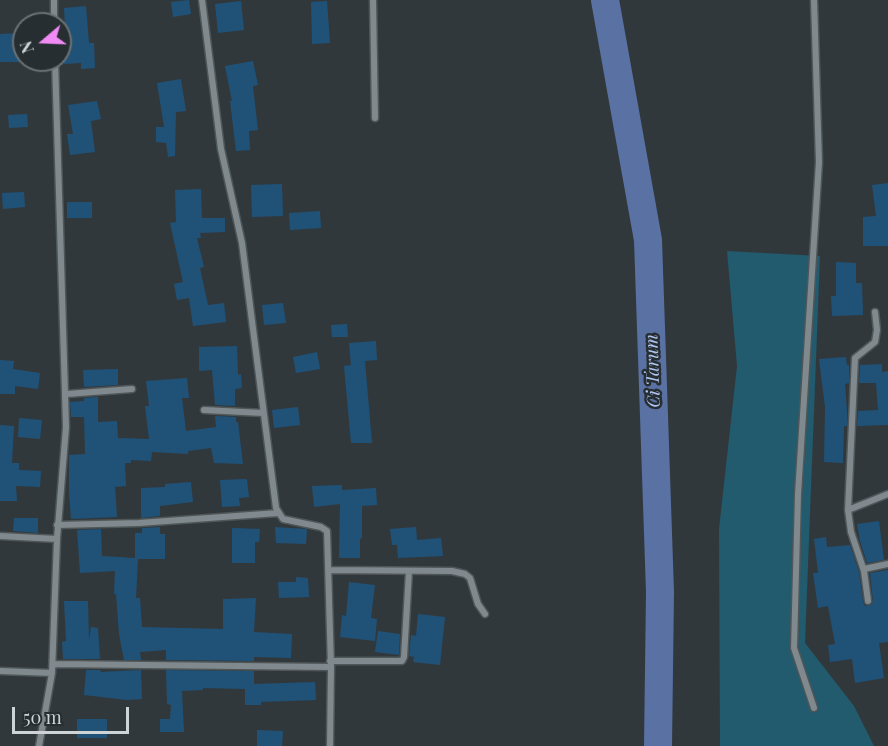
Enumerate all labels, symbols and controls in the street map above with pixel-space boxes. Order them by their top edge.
north arrow [12,12,72,72]
text: N [15,38,38,56]
water label: Ci Tarum [641,334,665,408]
scale bar [15,695,132,733]
text: 50 m [23,705,62,729]

